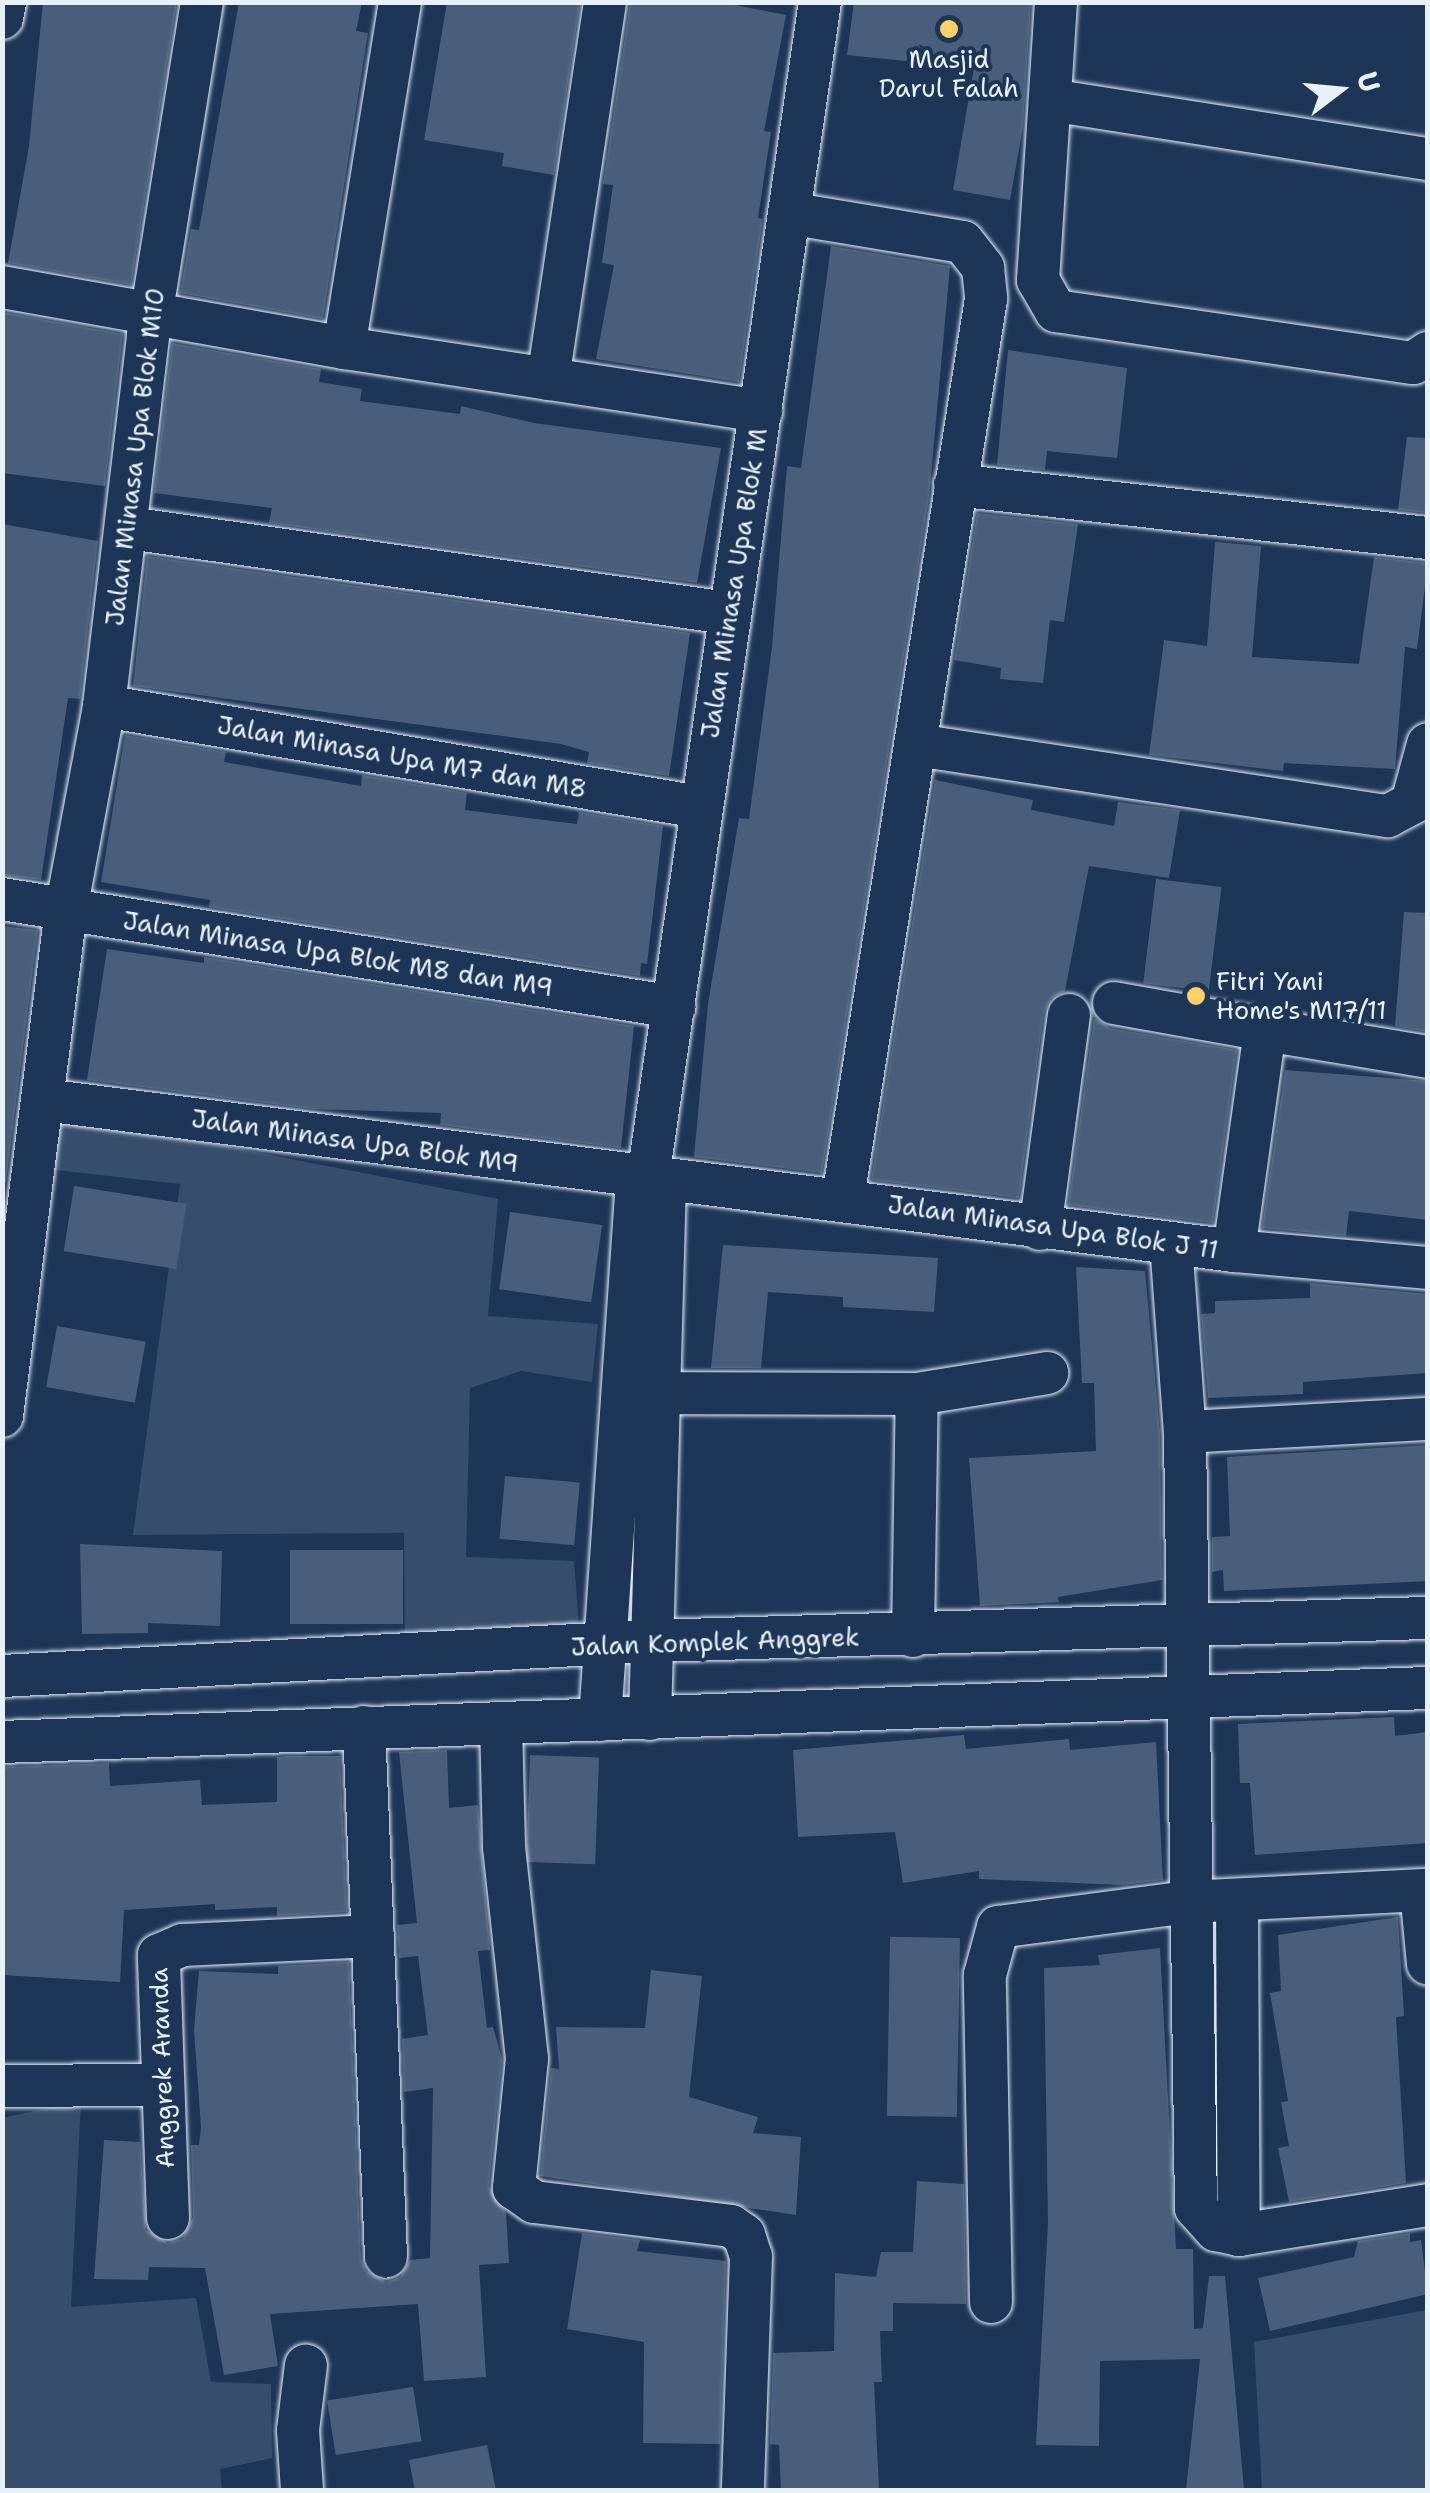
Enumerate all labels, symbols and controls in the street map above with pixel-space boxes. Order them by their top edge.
marker: Masjid Darul Falah [938,18,960,40]
north arrow [1290,40,1390,140]
place label: Masjid Darul Falah [879,45,1019,104]
text: U [1348,67,1390,96]
street label: Jalan Minasa Upa Blok M10 [99,286,171,628]
street label: Jalan Minasa Upa Blok M [695,426,773,740]
street label: Jalan Minasa Upa M7 dan M8 [215,710,589,804]
street label: Jalan Minasa Upa Blok M8 dan M9 [121,905,555,1003]
place label: Fitri Yani Home's M17/11 [1216,967,1387,1026]
marker: Fitri Yani Home's M17/11 [1185,985,1207,1007]
street label: Jalan Minasa Upa Blok M9 [189,1103,521,1179]
street label: Jalan Minasa Upa Blok J 11 [886,1189,1220,1265]
street label: Jalan Komplek Anggrek [570,1622,860,1662]
street label: Anggrek Aranda [144,1967,180,2169]

